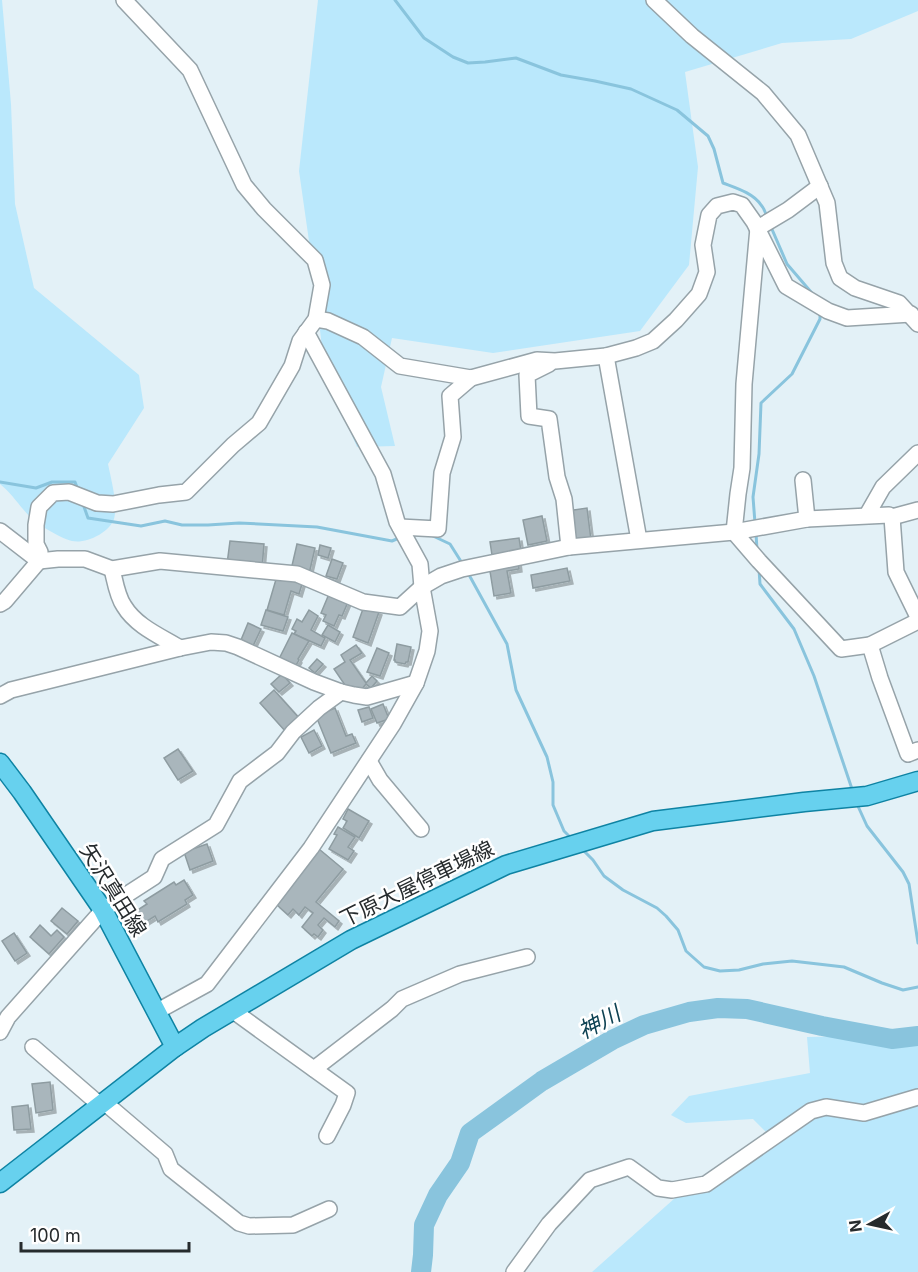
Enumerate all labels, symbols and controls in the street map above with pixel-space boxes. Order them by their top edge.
street label: 下原大屋停車場線 [336,835,498,932]
street label: 矢沢真田線 [75,839,152,941]
water label: 神川 [573,999,626,1044]
north arrow [840,1194,900,1254]
scale bar [21,1215,189,1253]
text: N [844,1219,866,1234]
text: 100 m [30,1225,81,1246]

